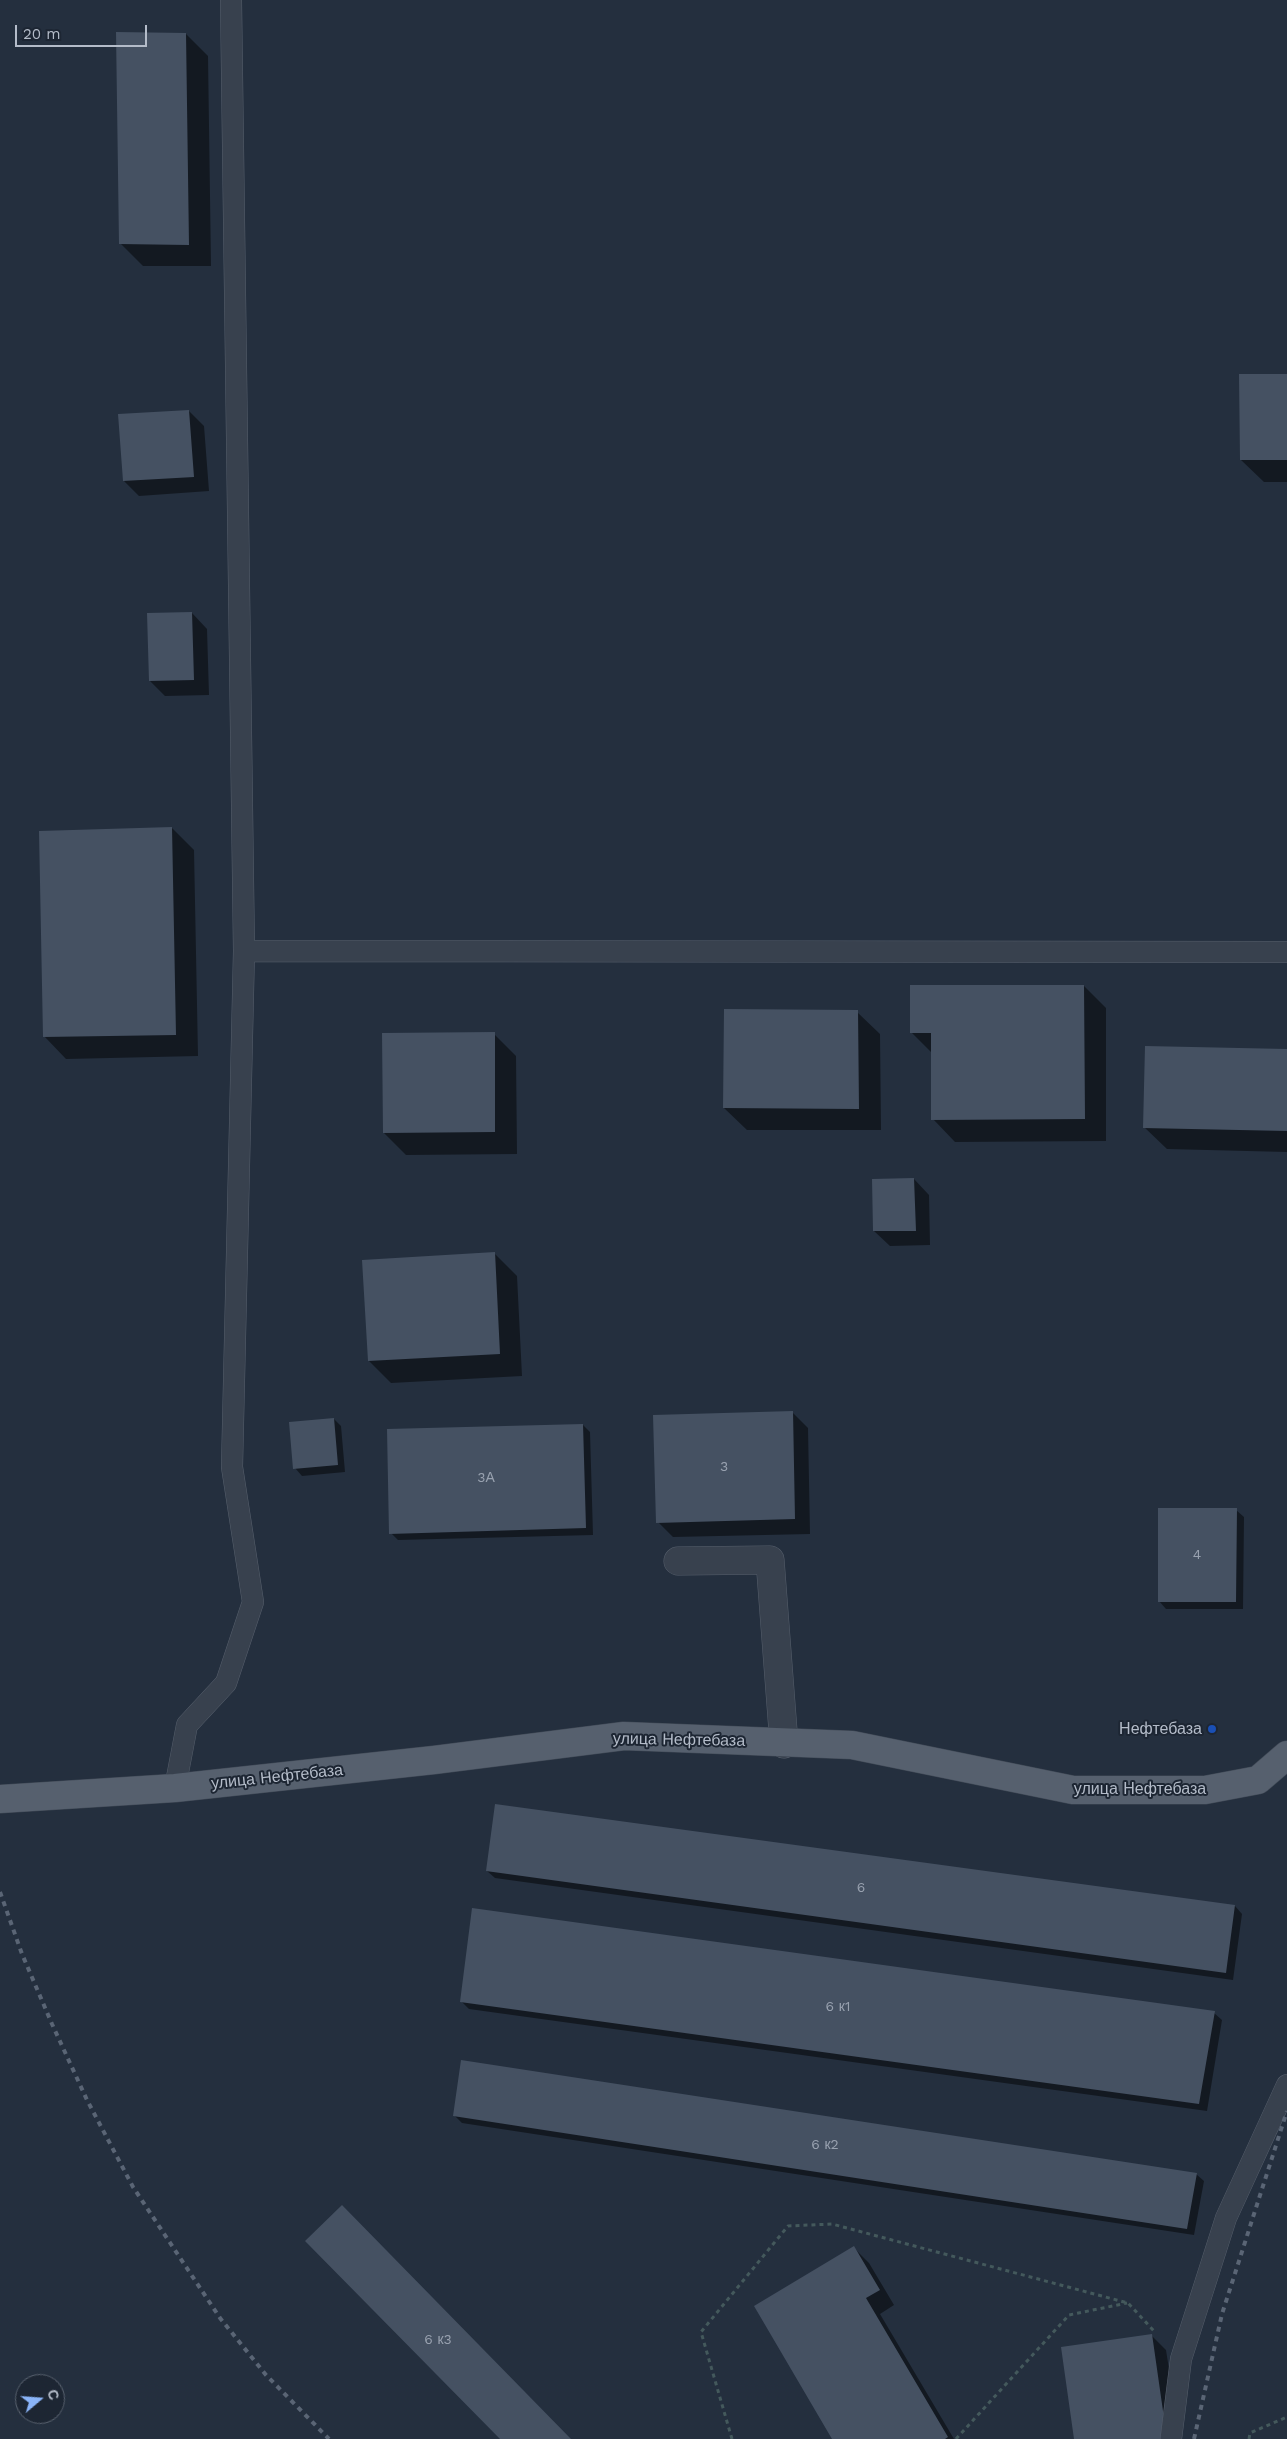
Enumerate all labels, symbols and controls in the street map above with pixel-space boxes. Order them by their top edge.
scale bar [18,15,150,47]
text: 20 m [23,25,61,43]
house number: 3 [720,1459,728,1475]
house number: 3А [477,1470,495,1486]
house number: 4 [1193,1547,1201,1563]
place label: Нефтебаза [1119,1719,1202,1739]
marker: Нефтебаза [1206,1723,1218,1735]
street label: улица Нефтебаза [613,1729,745,1751]
street label: улица Нефтебаза [210,1761,344,1793]
street label: улица Нефтебаза [1074,1779,1206,1799]
house number: 6 [857,1880,865,1896]
house number: 6 к1 [826,1999,850,2015]
house number: 6 к2 [811,2137,839,2153]
house number: 6 к3 [424,2332,452,2348]
north arrow [15,2374,65,2424]
text: С [44,2387,62,2402]

